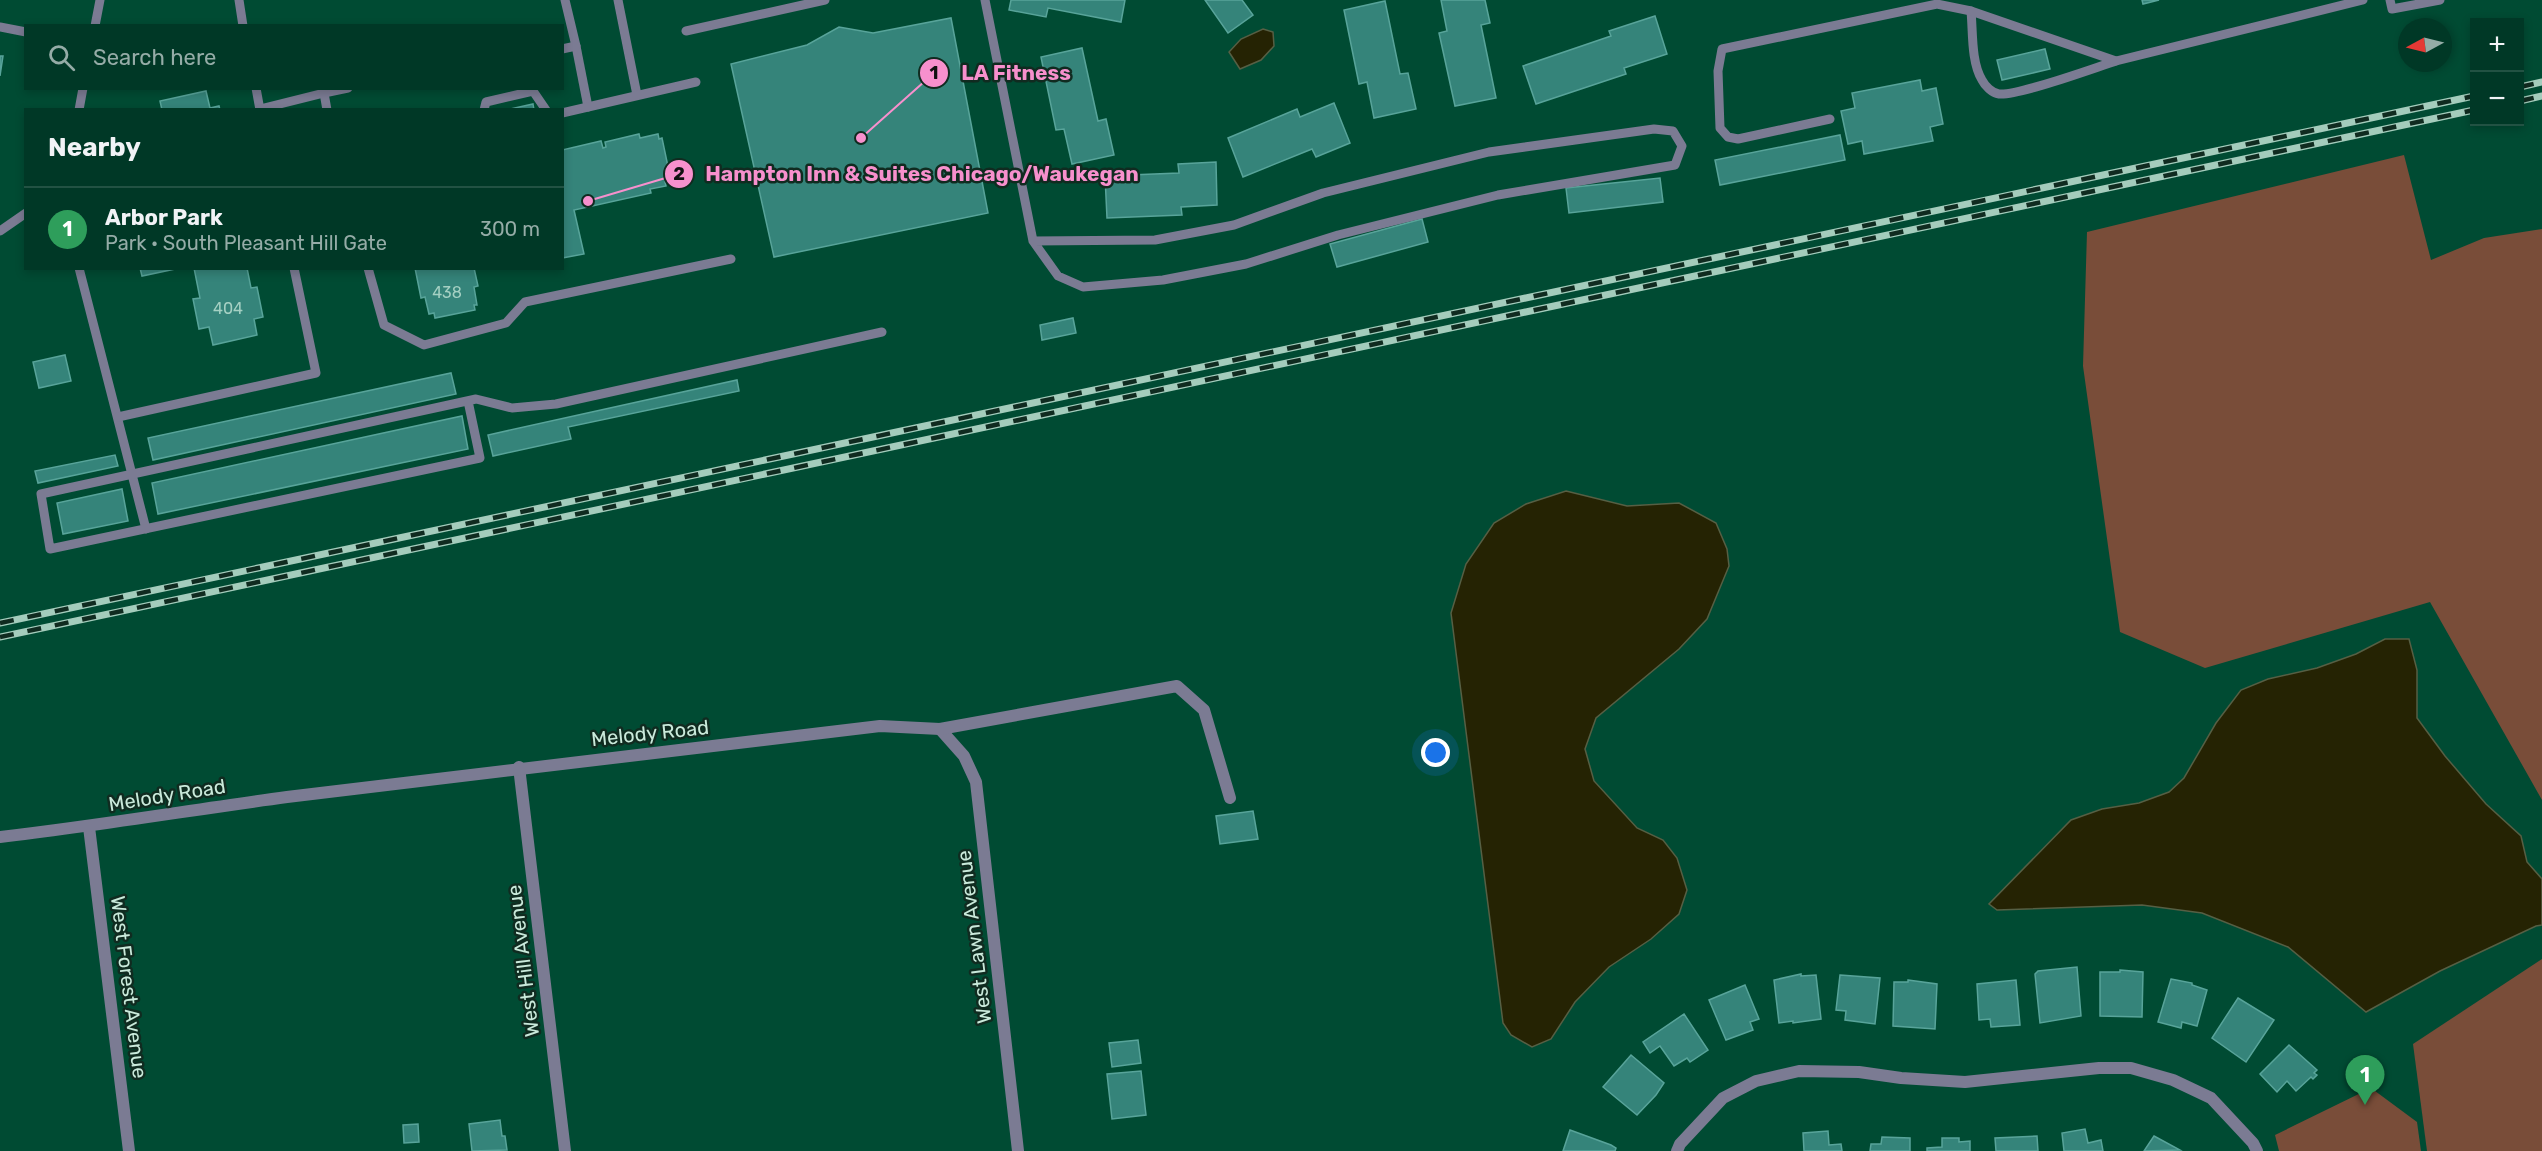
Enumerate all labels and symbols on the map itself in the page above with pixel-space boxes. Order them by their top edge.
north arrow [2398,18,2452,72]
callout: LA Fitness [919,53,1083,92]
text: LA Fitness [961,60,1071,85]
text: 1 [930,62,938,84]
callout: Hampton Inn & Suites Chicago/Waukegan [664,155,1151,194]
text: Hampton Inn & Suites Chicago/Waukegan [705,161,1139,186]
text: 2 [673,163,685,185]
house number: 438 [432,283,462,302]
house number: 404 [213,299,243,318]
street label: Melody Road [590,715,710,751]
your location [1421,738,1450,767]
street label: Melody Road [107,774,227,816]
street label: West Lawn Avenue [951,849,997,1025]
street label: West Hill Avenue [502,884,544,1038]
street label: West Forest Avenue [106,894,152,1080]
pin: 1 [2346,1056,2384,1105]

